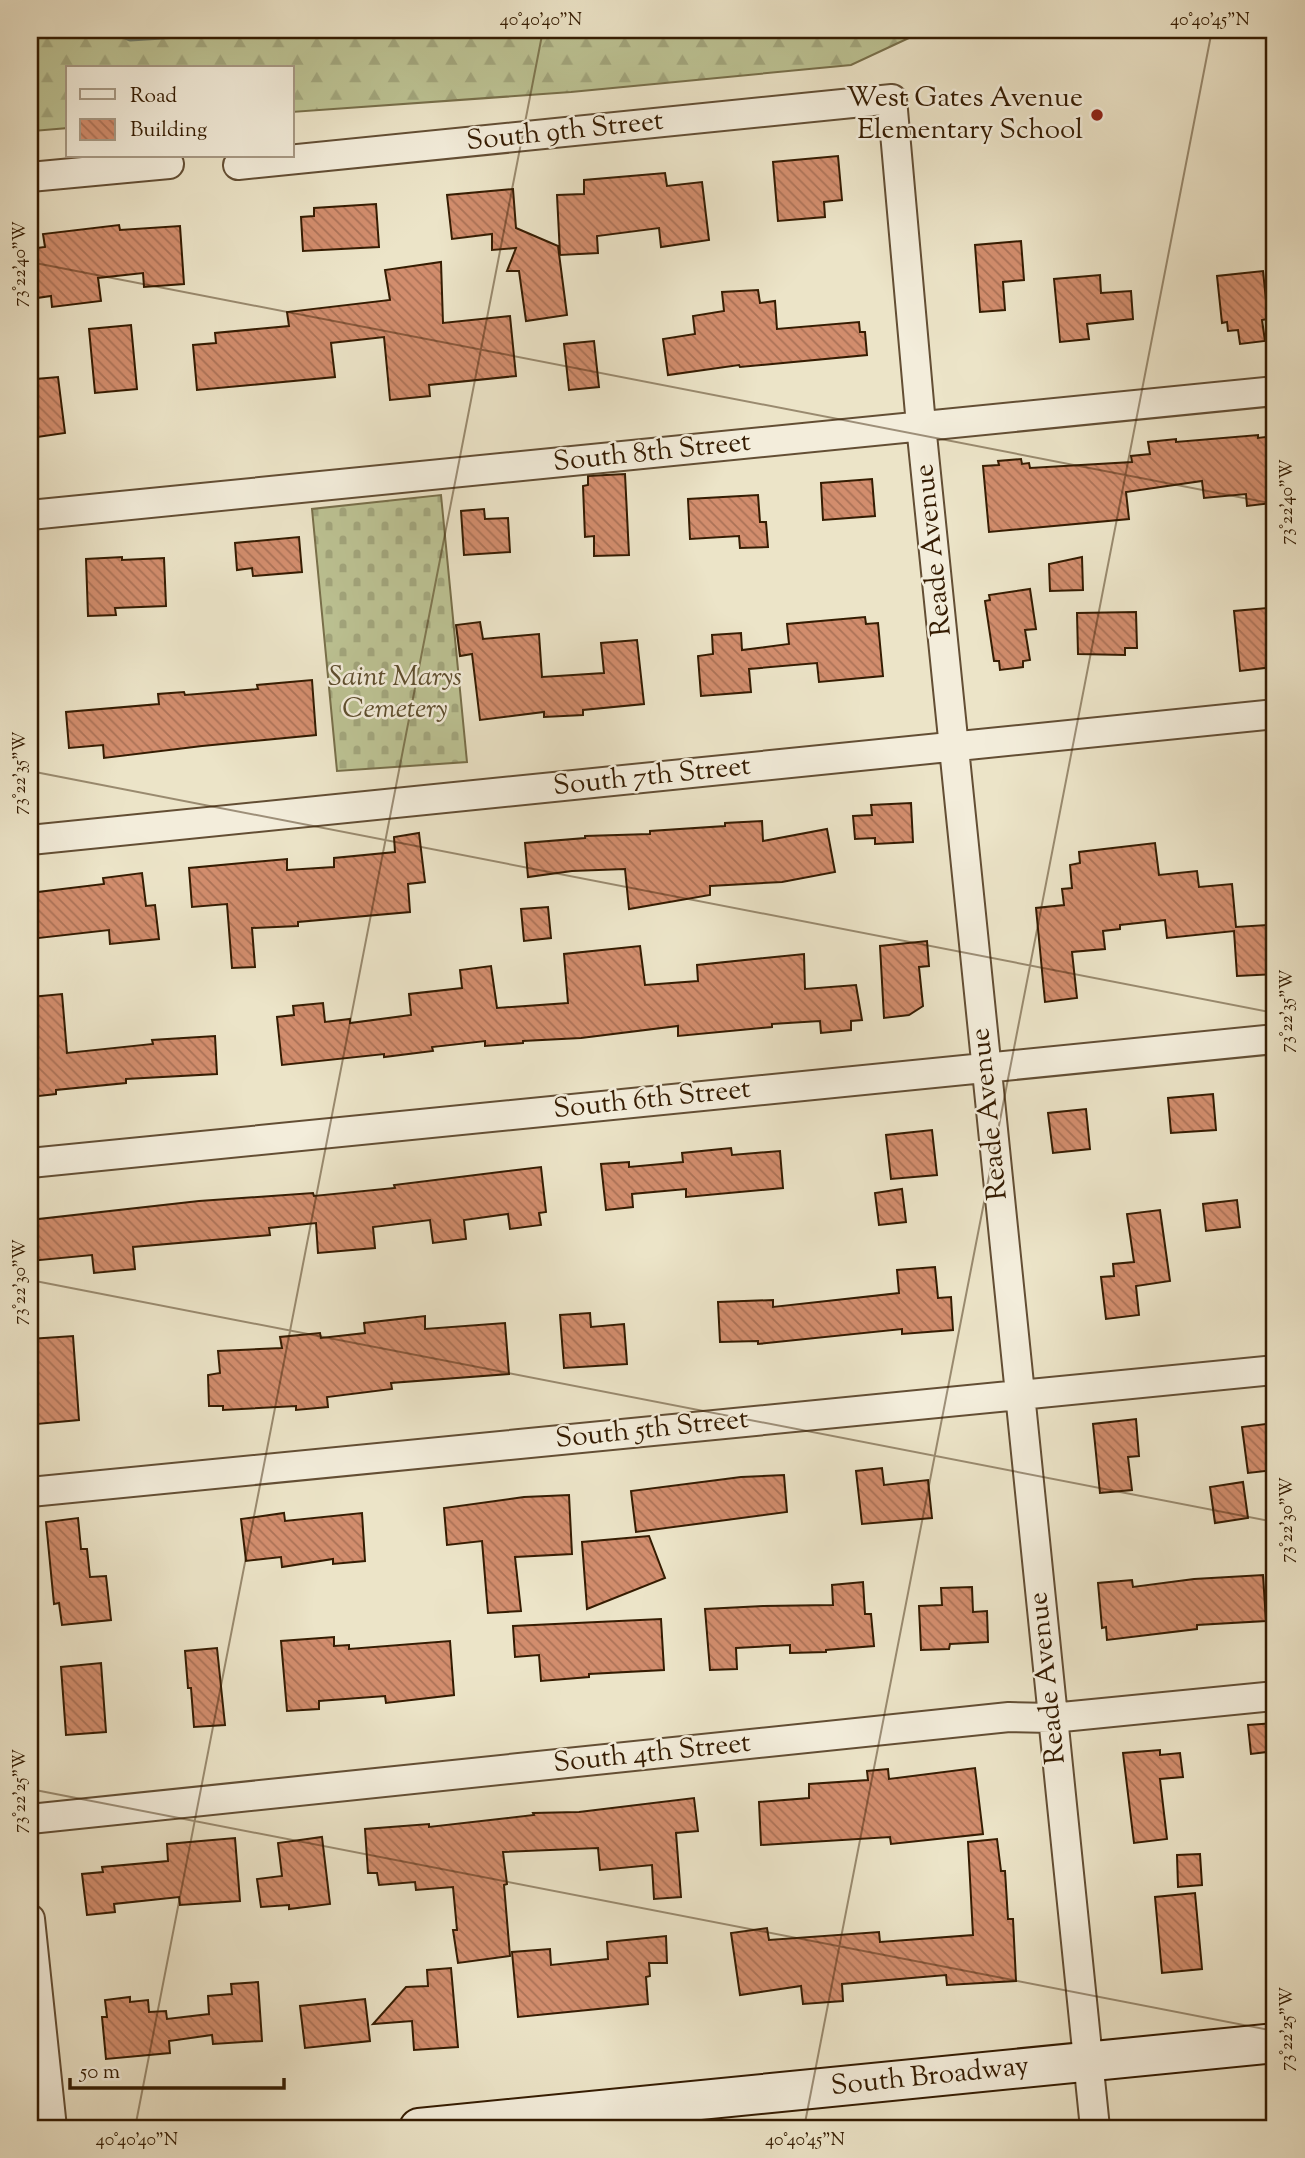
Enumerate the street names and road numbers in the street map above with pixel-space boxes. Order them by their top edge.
street label: South 9th Street [465,102,666,162]
street label: South 8th Street [551,423,753,483]
street label: Reade Avenue [905,462,963,638]
street label: South 7th Street [551,747,753,807]
street label: Reade Avenue [961,1026,1019,1202]
street label: South 6th Street [551,1070,753,1130]
street label: South 5th Street [553,1400,751,1460]
street label: Reade Avenue [1019,1590,1077,1766]
street label: South 4th Street [551,1724,753,1784]
street label: South Broadway [829,2047,1031,2107]

